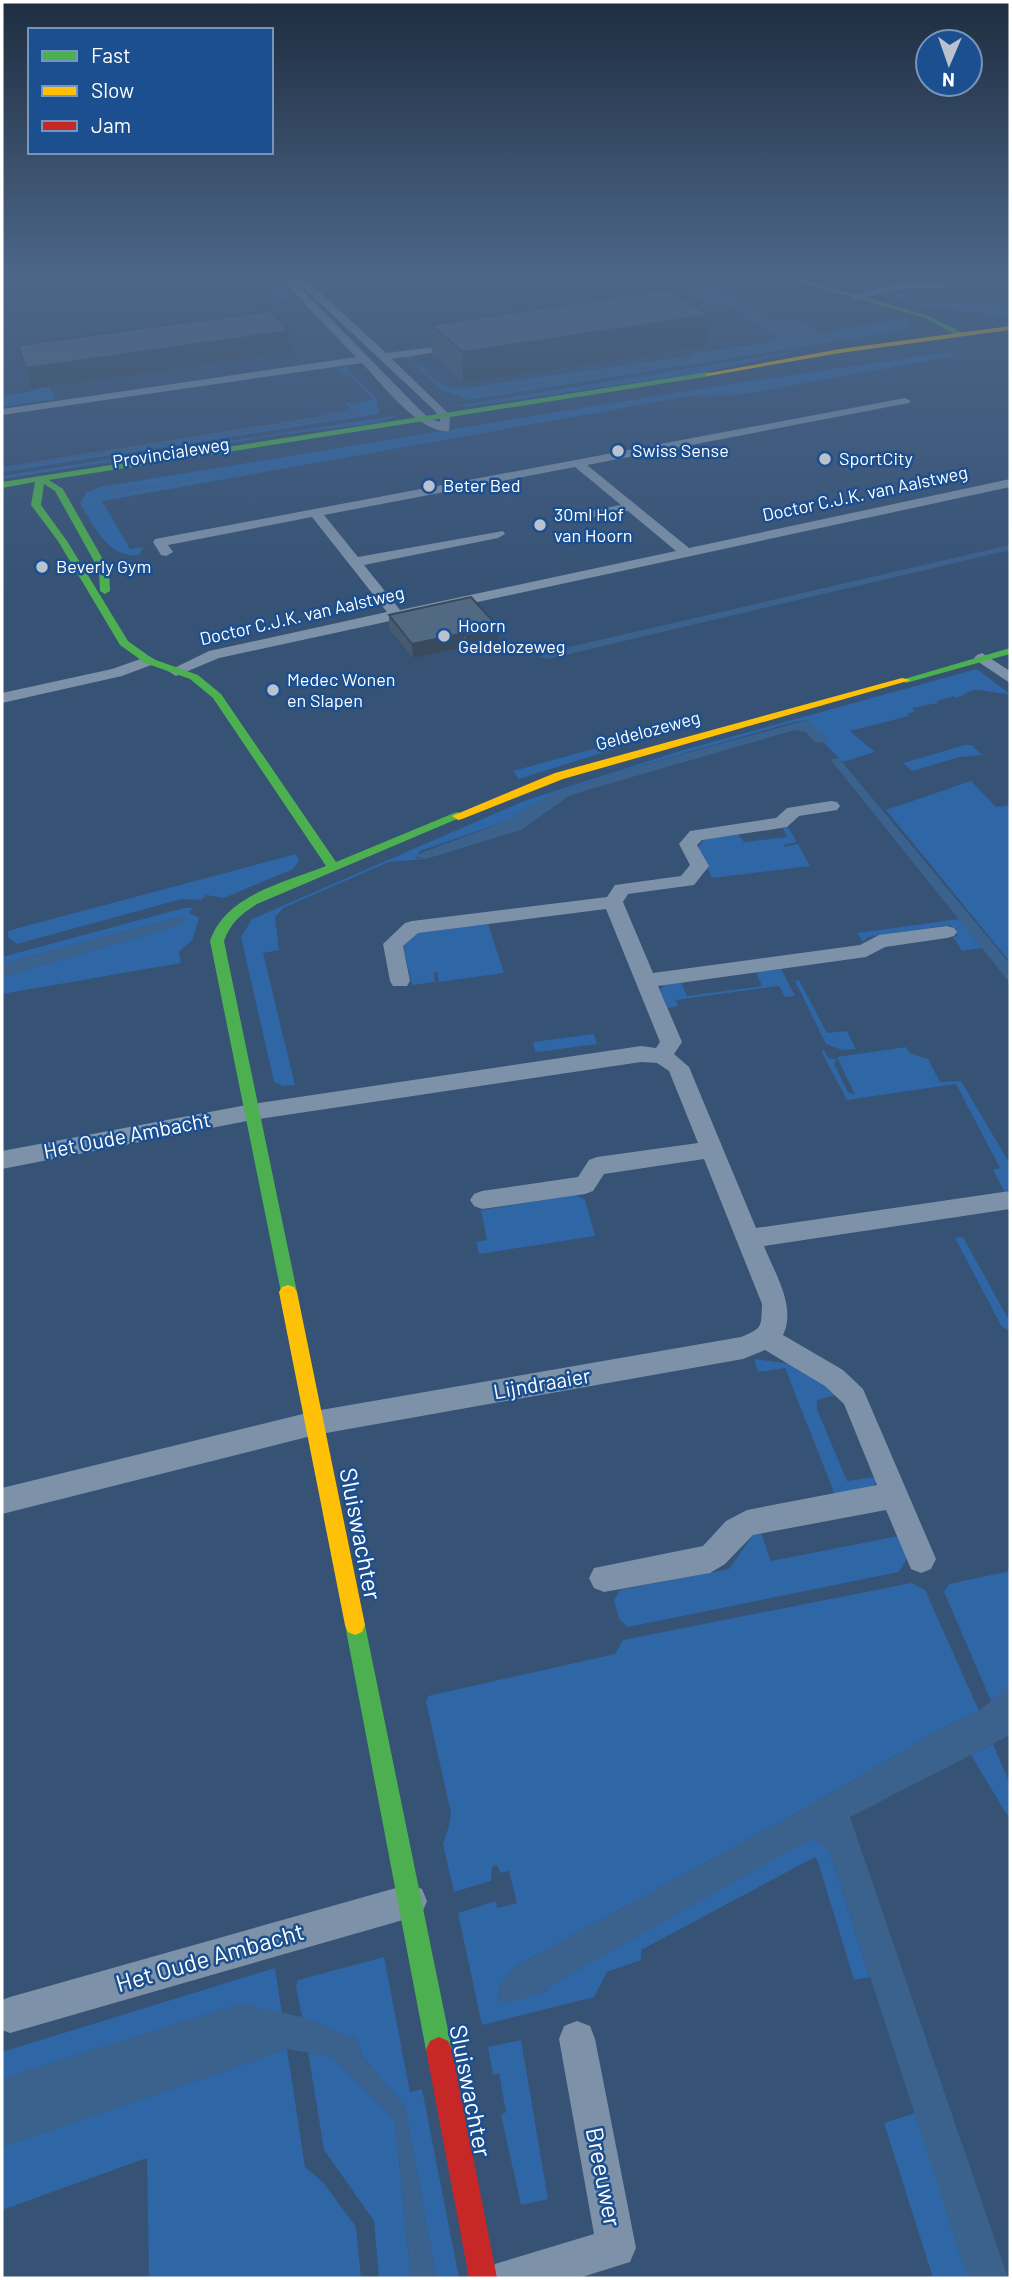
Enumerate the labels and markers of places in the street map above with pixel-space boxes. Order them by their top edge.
place label: Swiss Sense [632,439,729,461]
marker: Swiss Sense [610,443,626,459]
place label: SportCity [839,447,913,469]
marker: SportCity [817,451,833,467]
place label: Beter Bed [443,474,521,496]
marker: Beter Bed [421,478,437,494]
place label: 30ml Hof van Hoorn [554,503,633,546]
marker: 30ml Hof van Hoorn [532,517,548,533]
place label: Beverly Gym [56,555,151,577]
marker: Beverly Gym [34,559,50,575]
place label: Hoorn Geldelozeweg [458,614,565,657]
marker: Hoorn Geldelozeweg [436,628,452,644]
place label: Medec Wonen en Slapen [287,668,395,711]
marker: Medec Wonen en Slapen [265,682,281,698]

